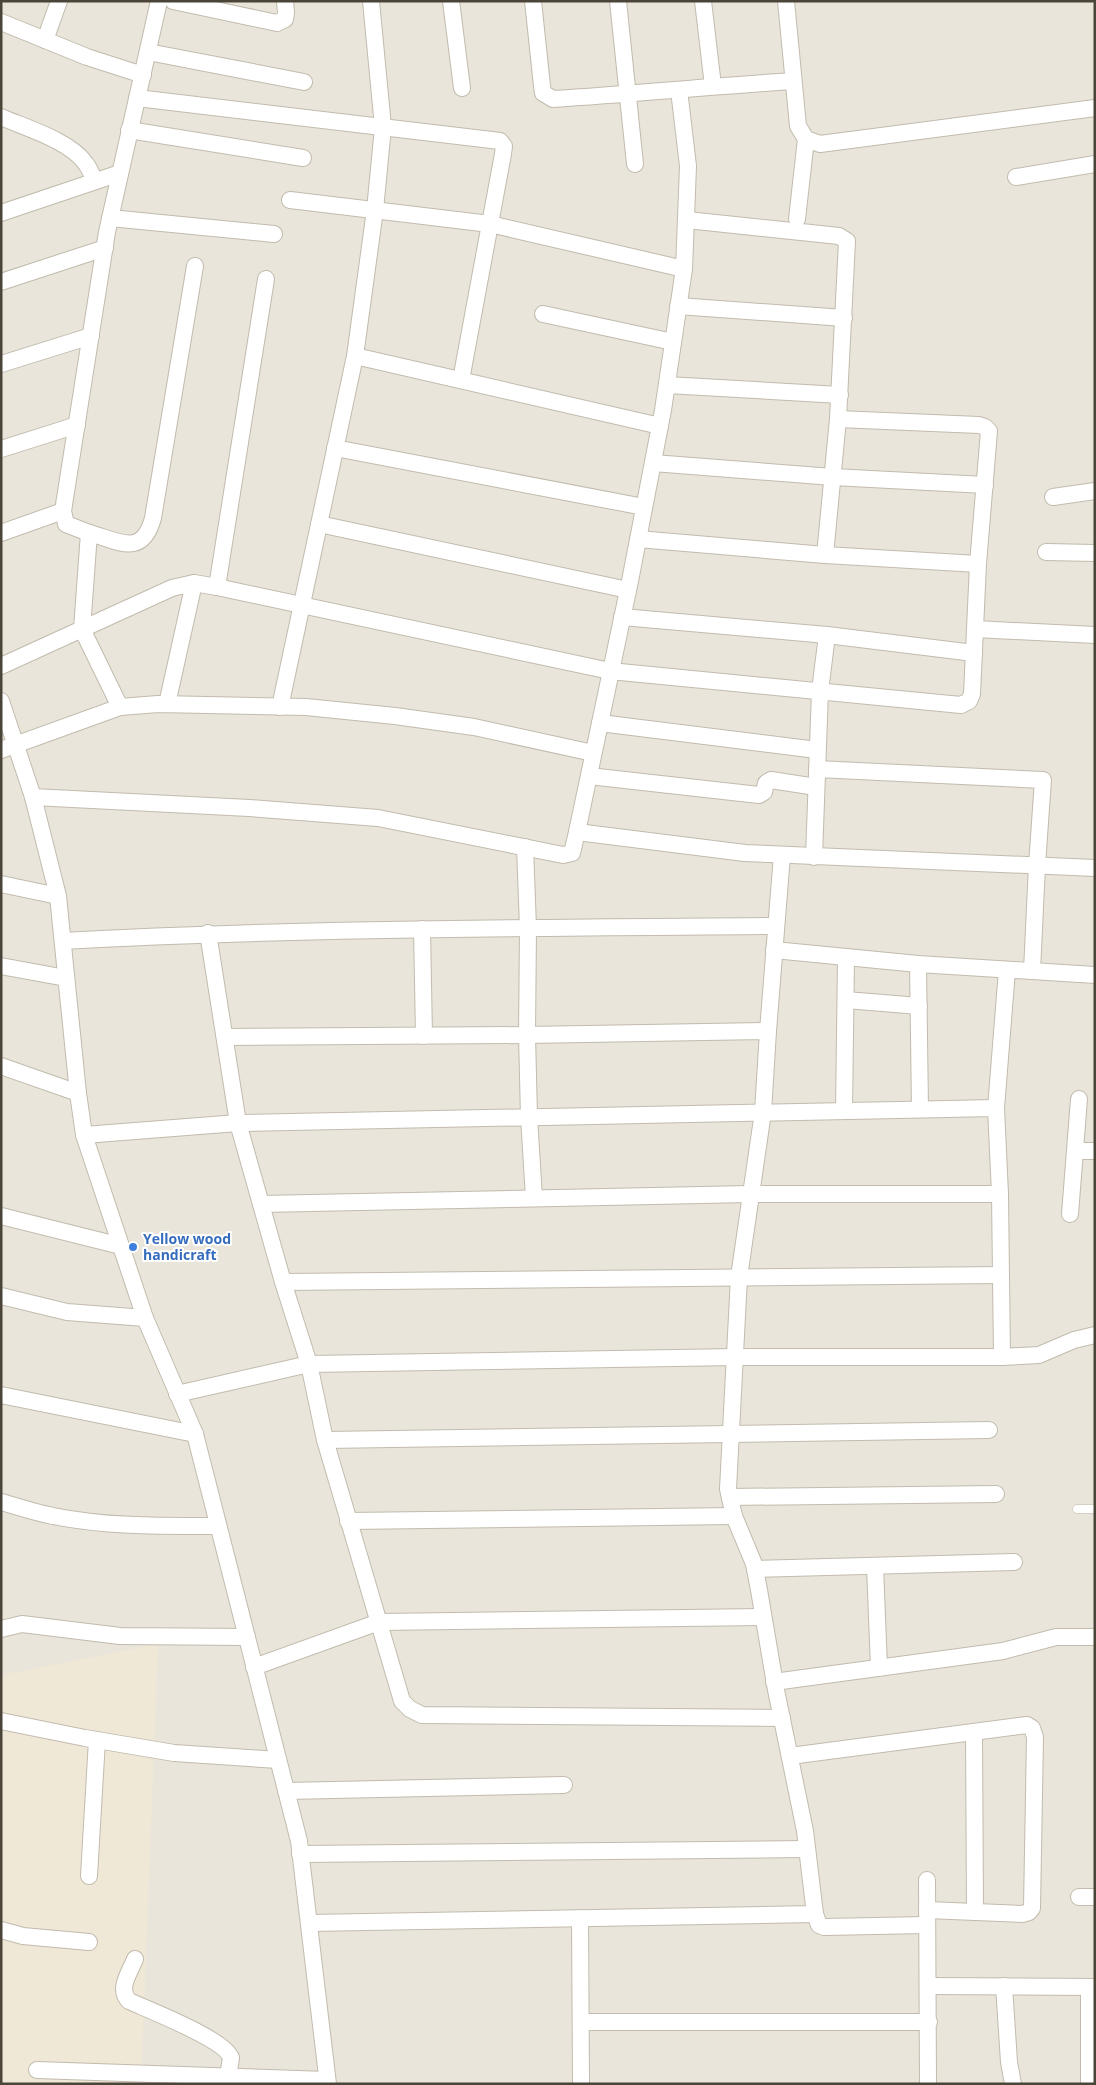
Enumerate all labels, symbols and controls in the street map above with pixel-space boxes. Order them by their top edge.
place label: Yellow wood handicraft [143,1229,231,1264]
marker: Yellow wood handicraft [127,1241,139,1253]

